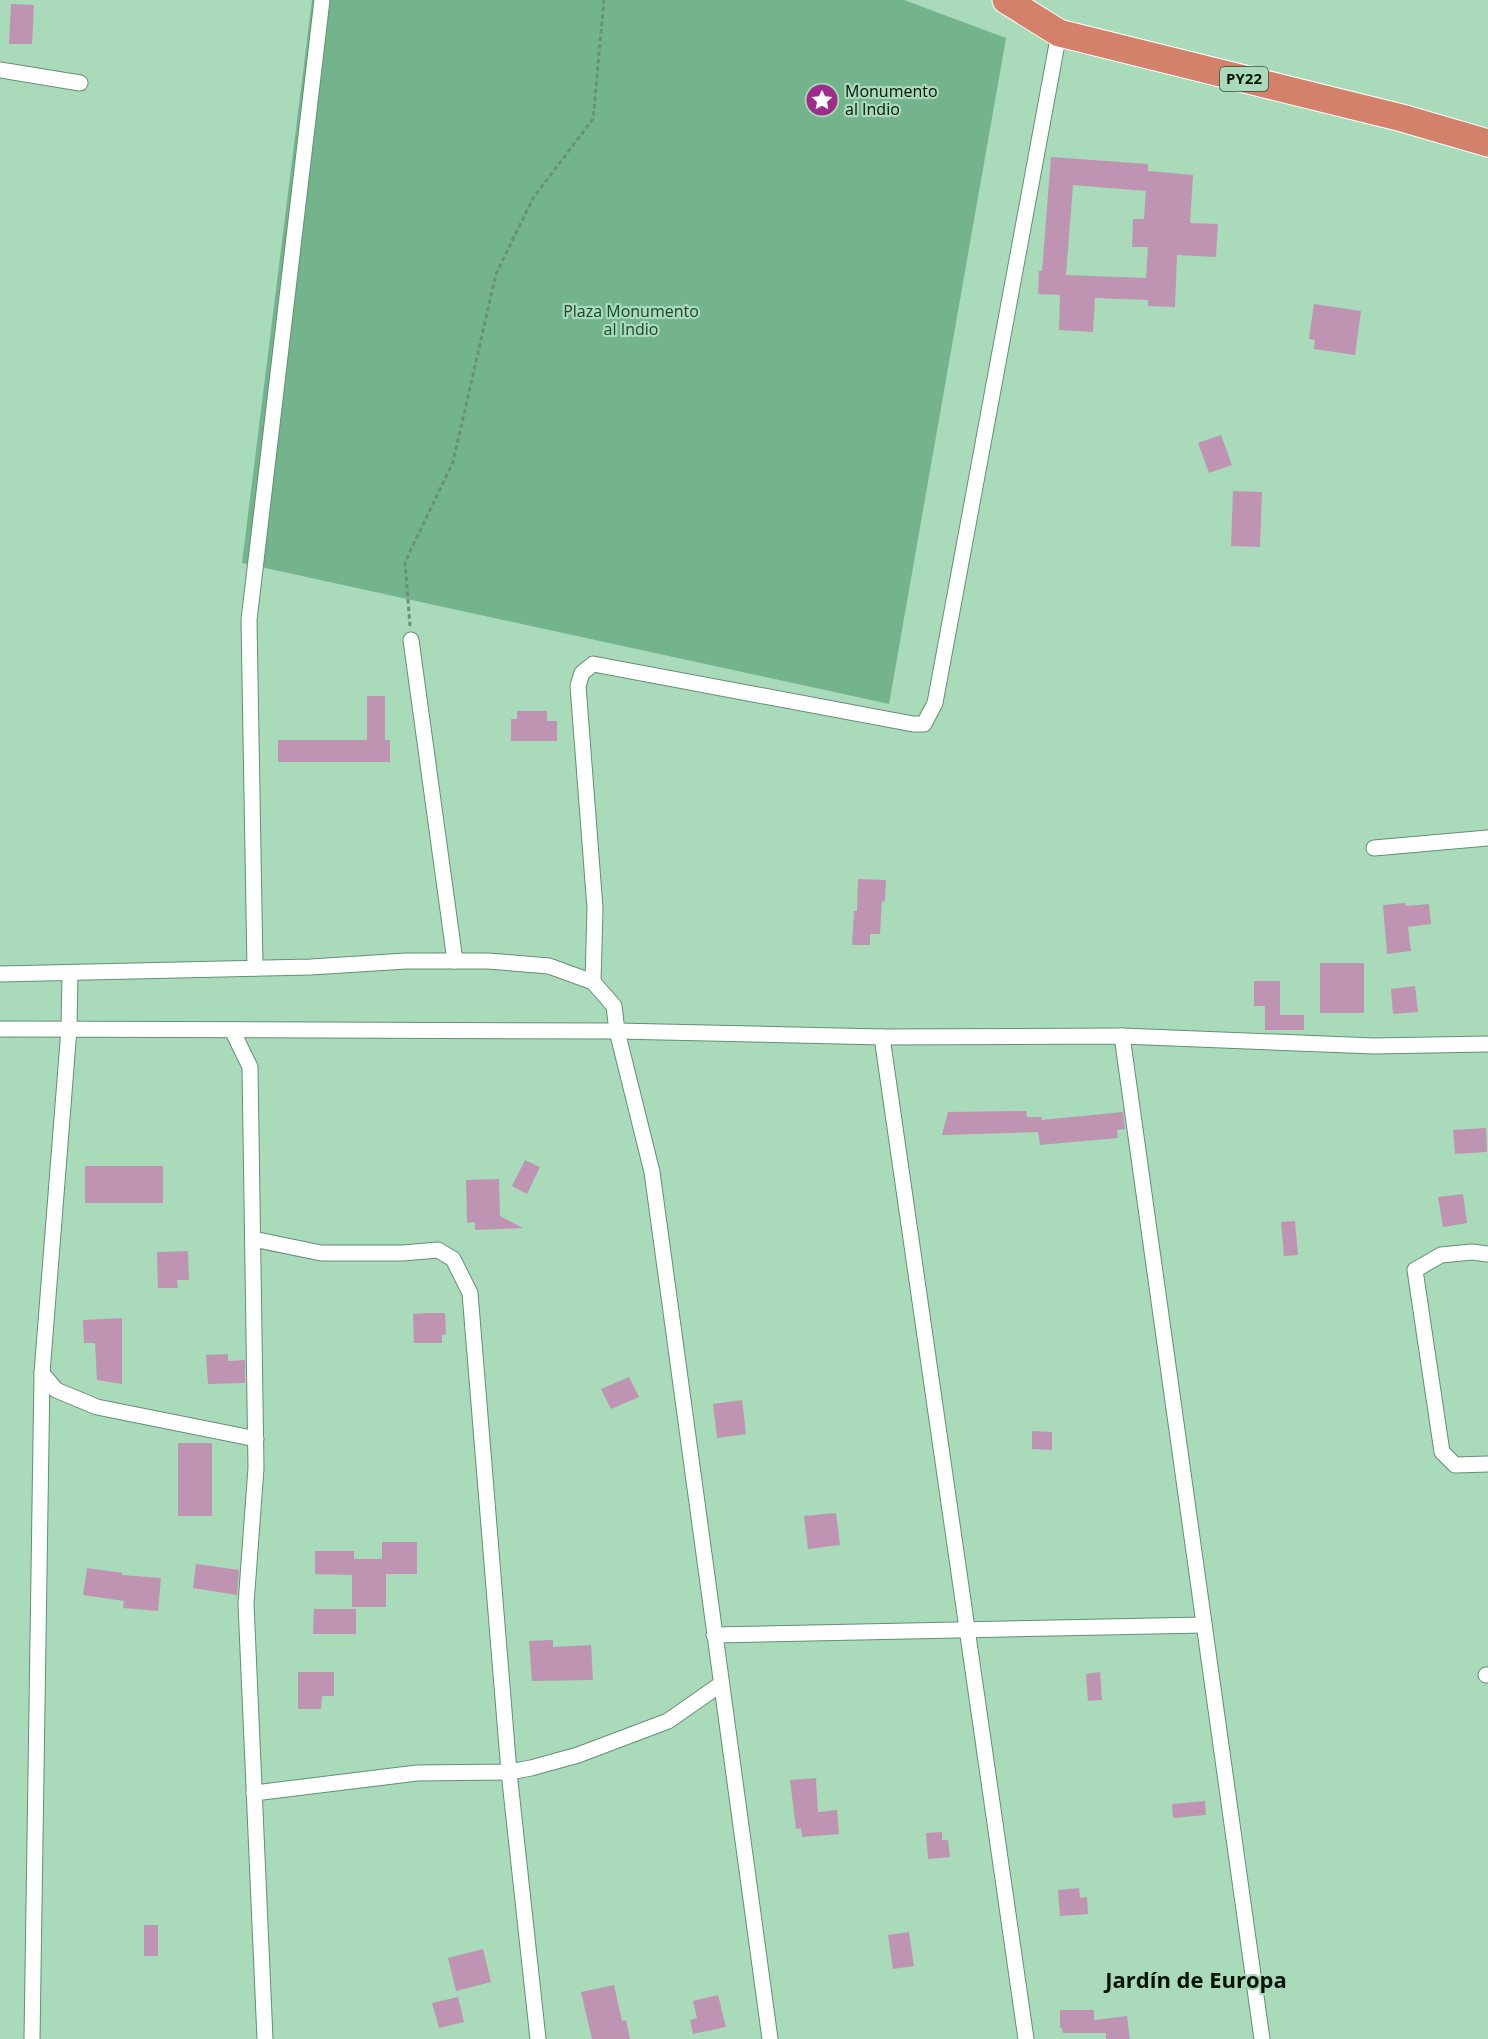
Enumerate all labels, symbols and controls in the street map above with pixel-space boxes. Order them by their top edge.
road number: PY22 [1220,67,1268,91]
place label: Monumento al Indio [845,80,938,120]
place icon: Monumento al Indio [804,82,840,118]
park label: Plaza Monumento al Indio [563,300,699,340]
district label: Jardín de Europa [1103,1964,1287,1994]

